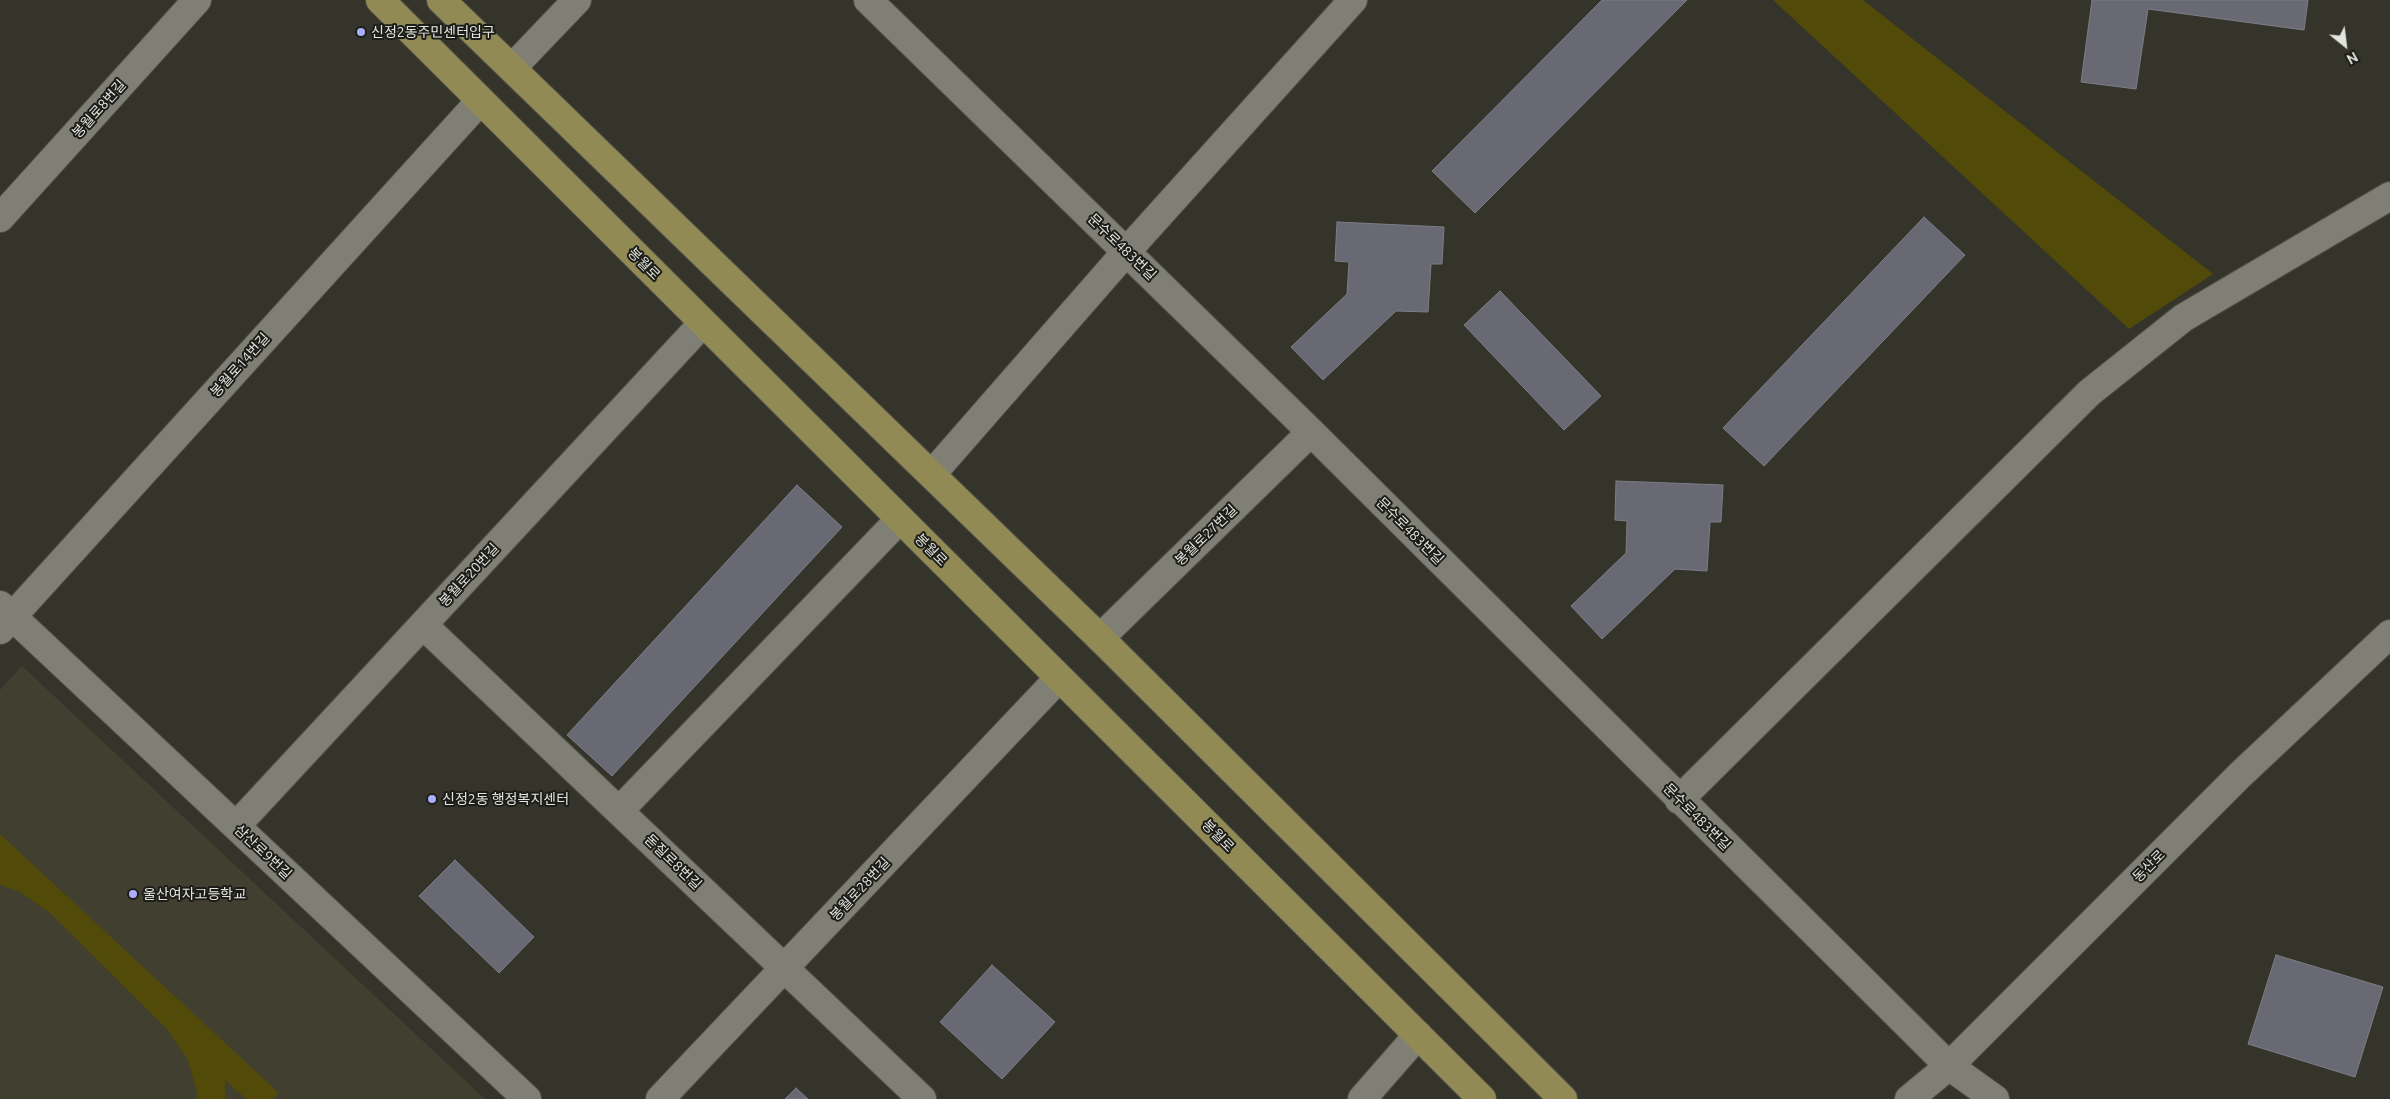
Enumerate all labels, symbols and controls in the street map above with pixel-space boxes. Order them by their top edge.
north arrow [2320,20,2370,70]
place label: 신정2동주민센터입구 [371,24,495,40]
marker: 신정2동주민센터입구 [355,26,367,38]
text: N [2344,49,2361,68]
street label: 봉월로8번길 [69,77,129,141]
street label: 문수로483번길 [1084,210,1160,284]
street label: 봉월로 [624,244,664,284]
street label: 봉월로14번길 [207,330,273,400]
street label: 문수로483번길 [1373,494,1447,568]
street label: 봉월로27번길 [1171,501,1241,569]
street label: 봉월로 [911,530,951,570]
street label: 봉월로20번길 [436,540,502,610]
street label: 문수로483번길 [1660,780,1734,854]
place label: 신정2동 행정복지센터 [442,791,569,807]
marker: 신정2동 행정복지센터 [426,793,438,805]
street label: 봉월로 [1198,816,1238,856]
street label: 삼산로9번길 [231,821,295,883]
street label: 돋질로8번길 [641,831,705,893]
street label: 동산로 [2129,846,2169,886]
street label: 봉월로28번길 [827,854,893,924]
place label: 울산여자고등학교 [143,886,246,902]
marker: 울산여자고등학교 [127,888,139,900]

